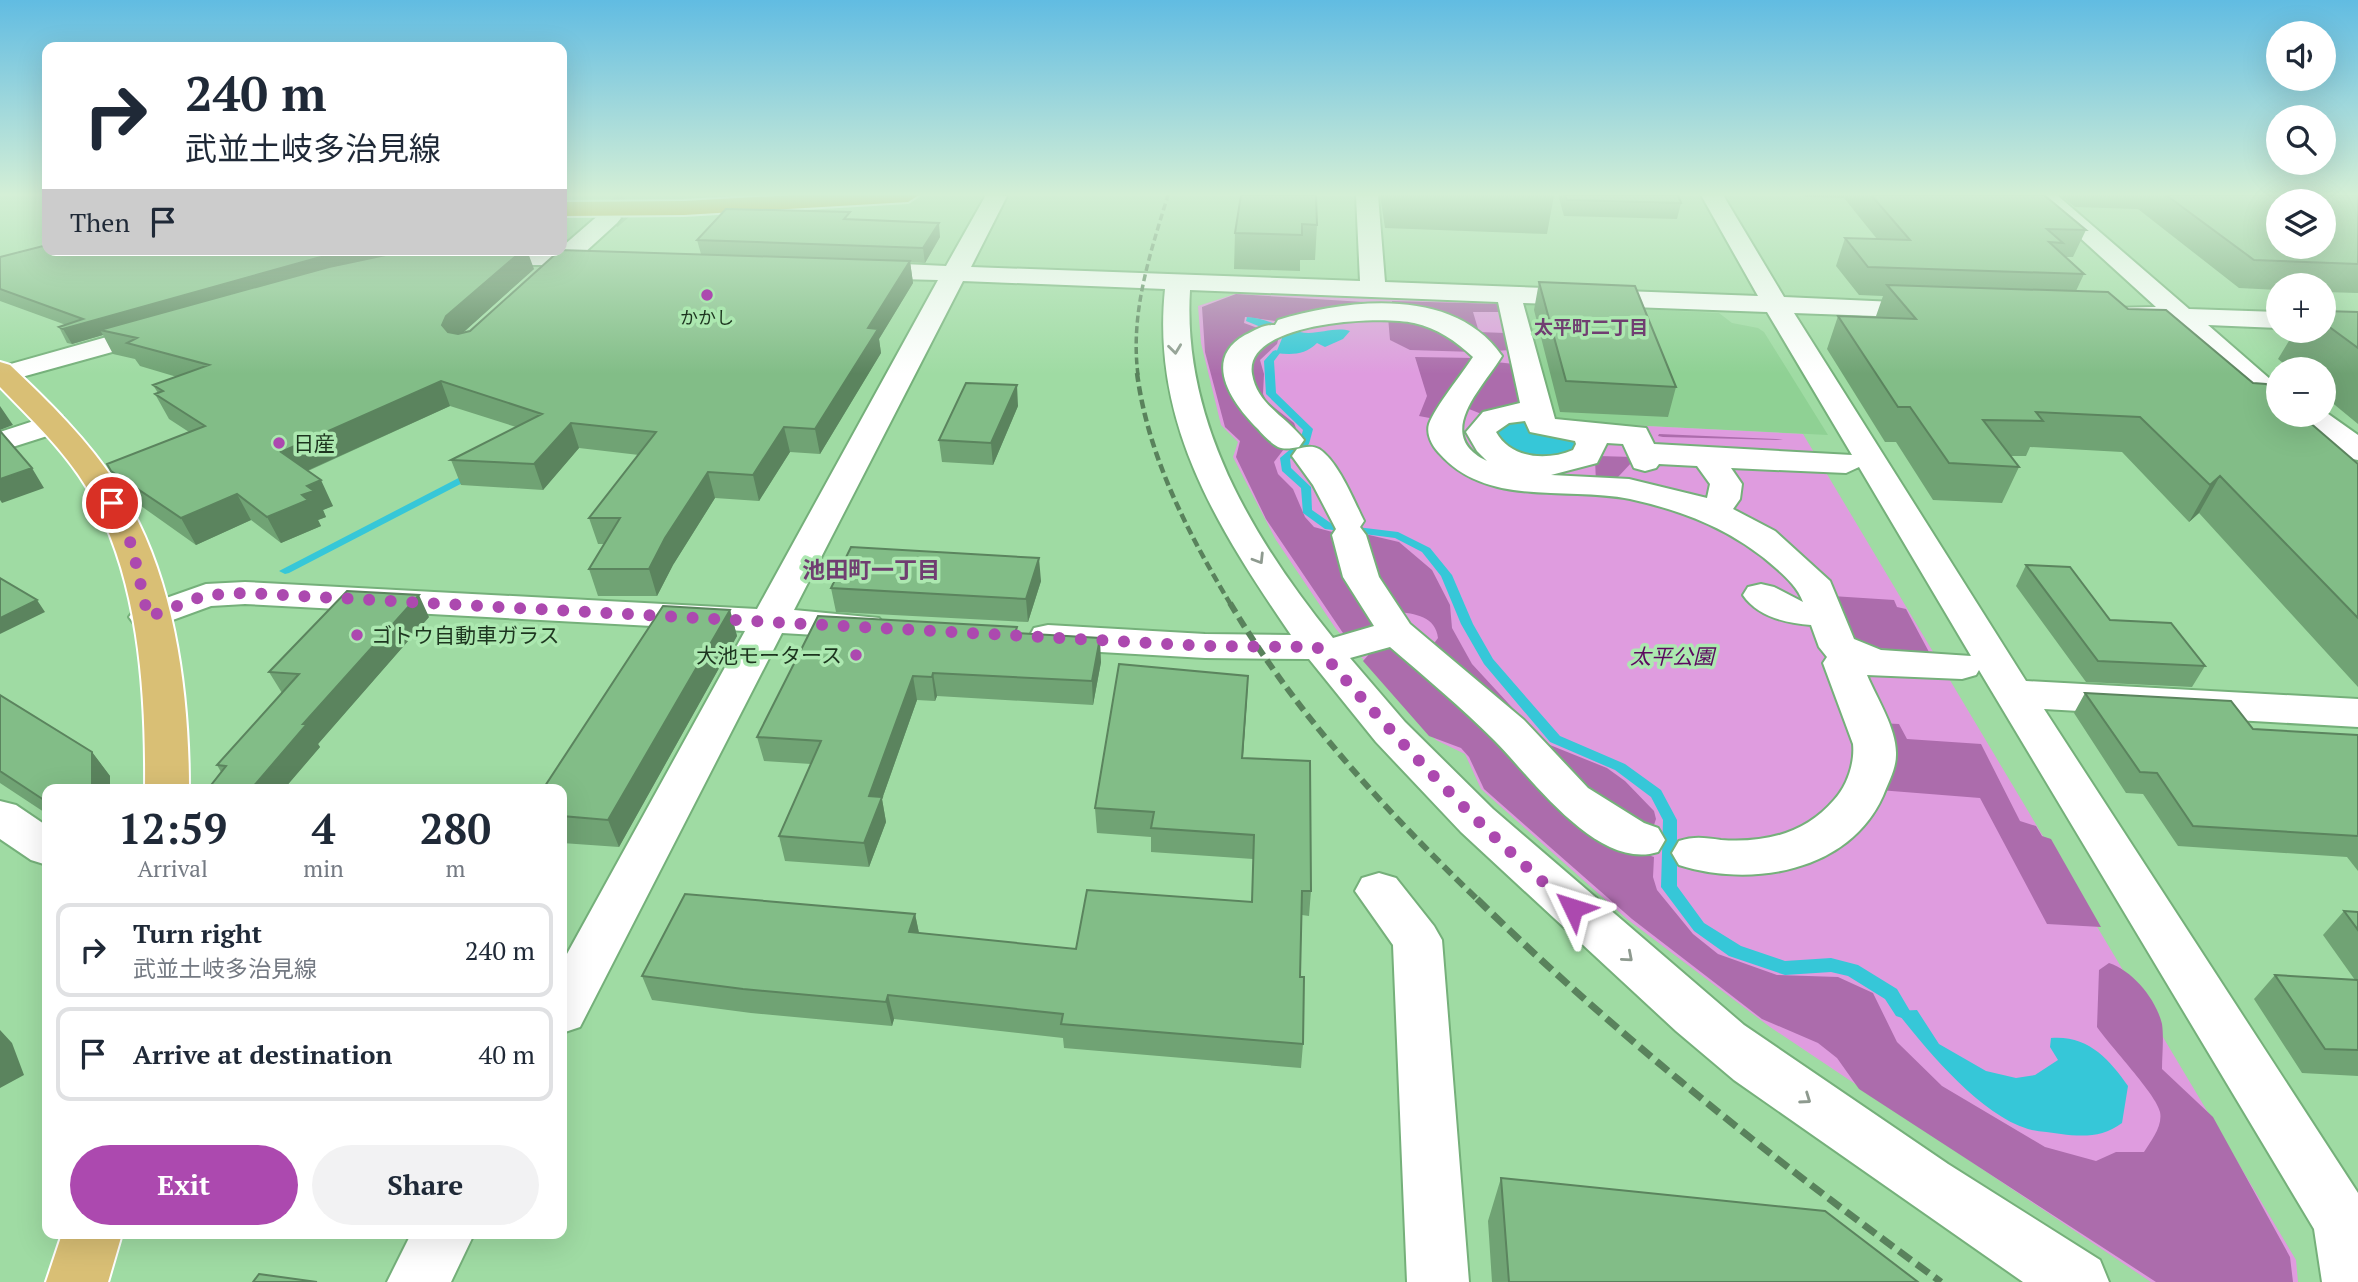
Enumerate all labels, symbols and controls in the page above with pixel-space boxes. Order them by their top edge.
map controls [2266,21,2336,427]
button: sound [2266,21,2336,91]
text: 240 m [185,60,327,125]
icon: right [70,70,161,161]
button: search [2266,105,2336,175]
text: 武並土岐多治見線 [185,127,441,169]
button: layers [2266,189,2336,259]
icon: arrive [144,203,182,241]
text: Then [70,205,130,239]
button: + [2266,273,2336,343]
marker: かかし [699,287,715,303]
place label: かかし [680,305,734,329]
district label: 太平町二丁目 [1534,314,1648,339]
one-way arrow [1168,344,1183,355]
button: − [2266,357,2336,427]
place label: 日産 [293,429,335,457]
marker: 日産 [271,435,287,451]
pin [82,473,142,533]
icon: arrive [93,484,131,522]
one-way arrow [1250,551,1263,564]
district label: 池田町一丁目 [802,554,940,585]
place label: ゴトウ自動車ガラス [371,621,560,649]
marker: ゴトウ自動車ガラス [349,627,365,643]
place label: 大池モータース [696,641,842,669]
park label: 太平公園 [1630,642,1717,670]
marker: 大池モータース [848,647,864,663]
text: 12:59 [118,800,227,856]
text: 4 [312,800,335,856]
text: 280 [420,800,491,856]
text: Arrival [137,853,208,884]
text: min [303,853,344,884]
text: m [445,853,465,884]
position arrow [1536,871,1610,945]
text: Turn right [133,916,262,950]
icon: right [74,931,112,969]
text: 240 m [465,933,535,967]
one-way arrow [1620,949,1633,961]
text: 武並土岐多治見線 [133,953,317,984]
icon: arrive [74,1035,112,1073]
text: Arrive at destination [133,1037,392,1071]
text: 40 m [479,1037,535,1071]
one-way arrow [1798,1091,1811,1103]
button: Exit [70,1145,298,1225]
button: Share [312,1145,539,1225]

